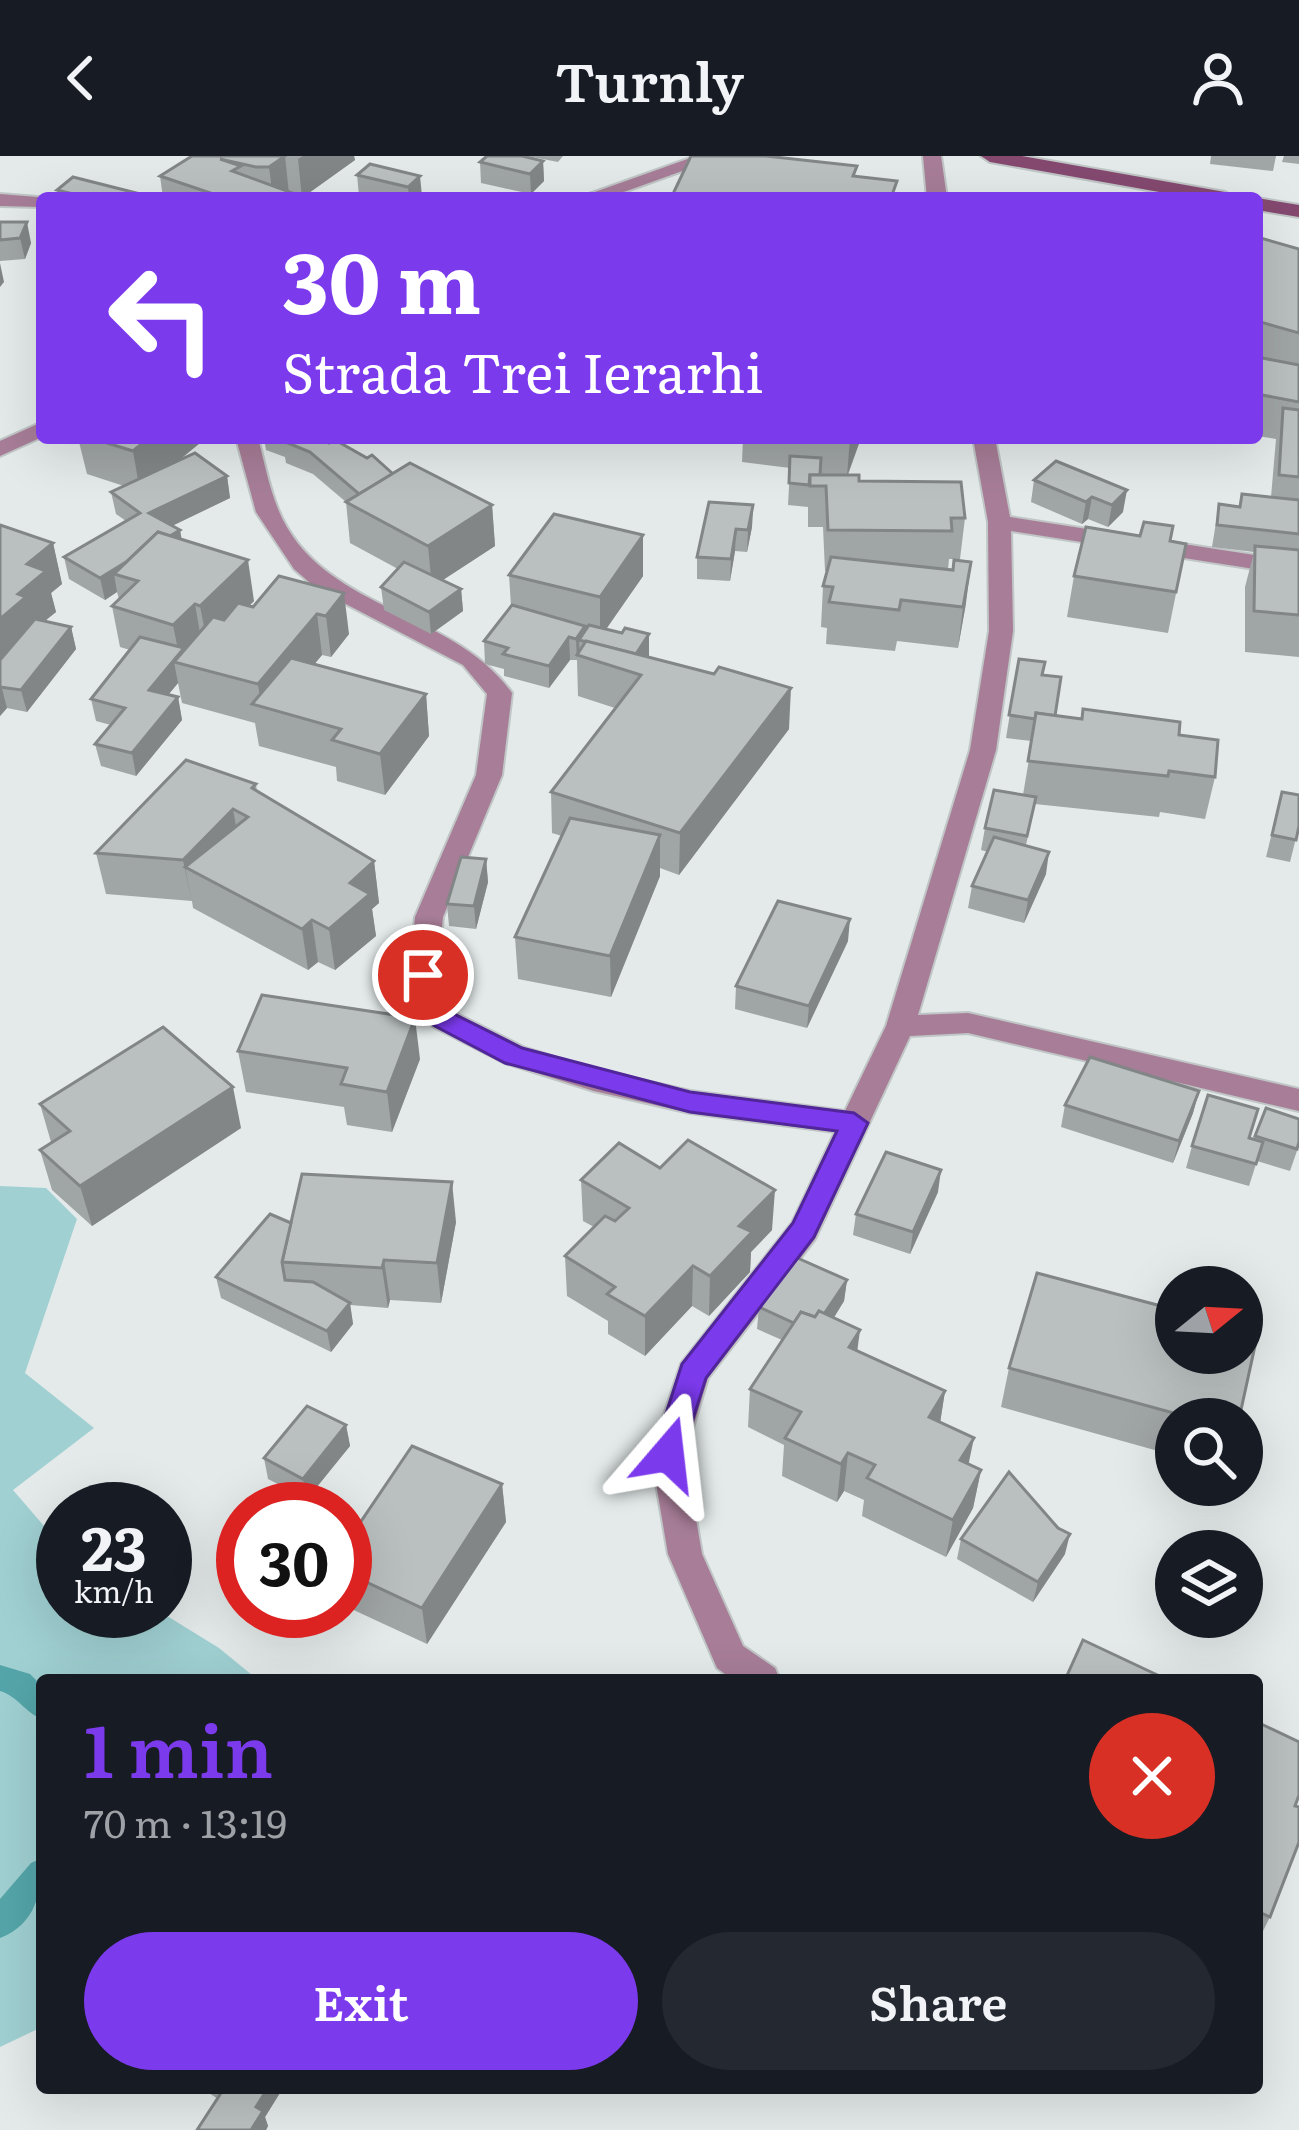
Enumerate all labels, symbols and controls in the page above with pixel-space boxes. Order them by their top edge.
text: Turnly [555,38,744,119]
icon: back [48,45,114,111]
icon: person [1185,45,1251,111]
text: 30 m [282,215,481,340]
icon: left [84,240,240,396]
text: Strada Trei Ierarhi [282,329,763,410]
pin [372,924,474,1026]
icon: arrive [390,942,456,1008]
north arrow [1155,1266,1263,1374]
map controls [1155,1266,1263,1638]
position arrow [605,1391,731,1517]
button: search [1155,1398,1263,1506]
speed limit sign: 30 [216,1482,372,1638]
text: 23 [81,1500,147,1589]
button: layers [1155,1530,1263,1638]
text: km/h [74,1568,154,1612]
text: 1 min [84,1693,273,1800]
button: close [1089,1713,1215,1839]
text: 70 m · 13:19 [84,1792,287,1850]
button: Exit [84,1932,638,2070]
button: Share [662,1932,1215,2070]

